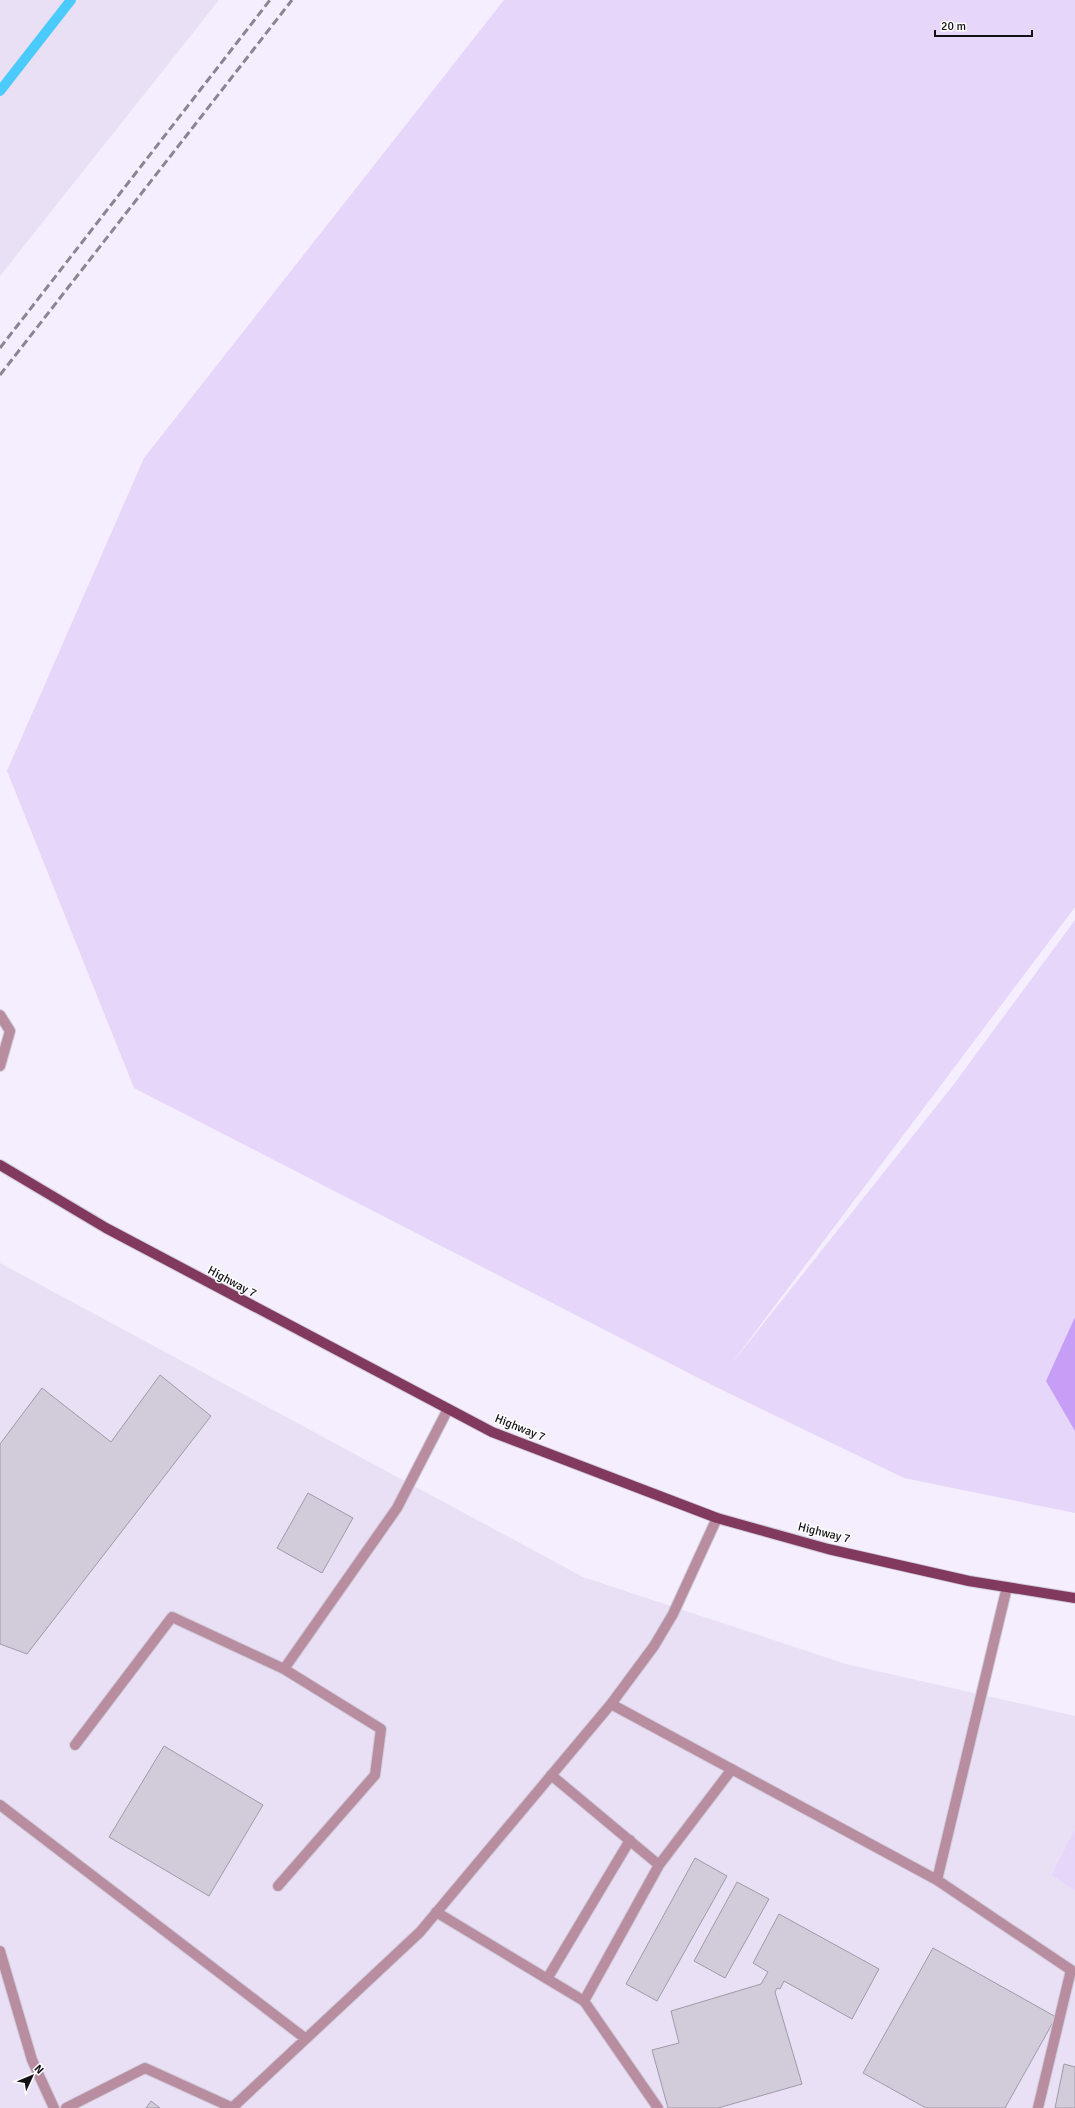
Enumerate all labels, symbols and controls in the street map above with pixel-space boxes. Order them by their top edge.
scale bar [935,12,1032,38]
text: 20 m [941,19,966,34]
street label: Highway 7 [205,1263,259,1301]
street label: Highway 7 [493,1411,547,1445]
street label: Highway 7 [796,1519,852,1547]
north arrow [12,2056,52,2096]
text: N [31,2062,46,2077]

